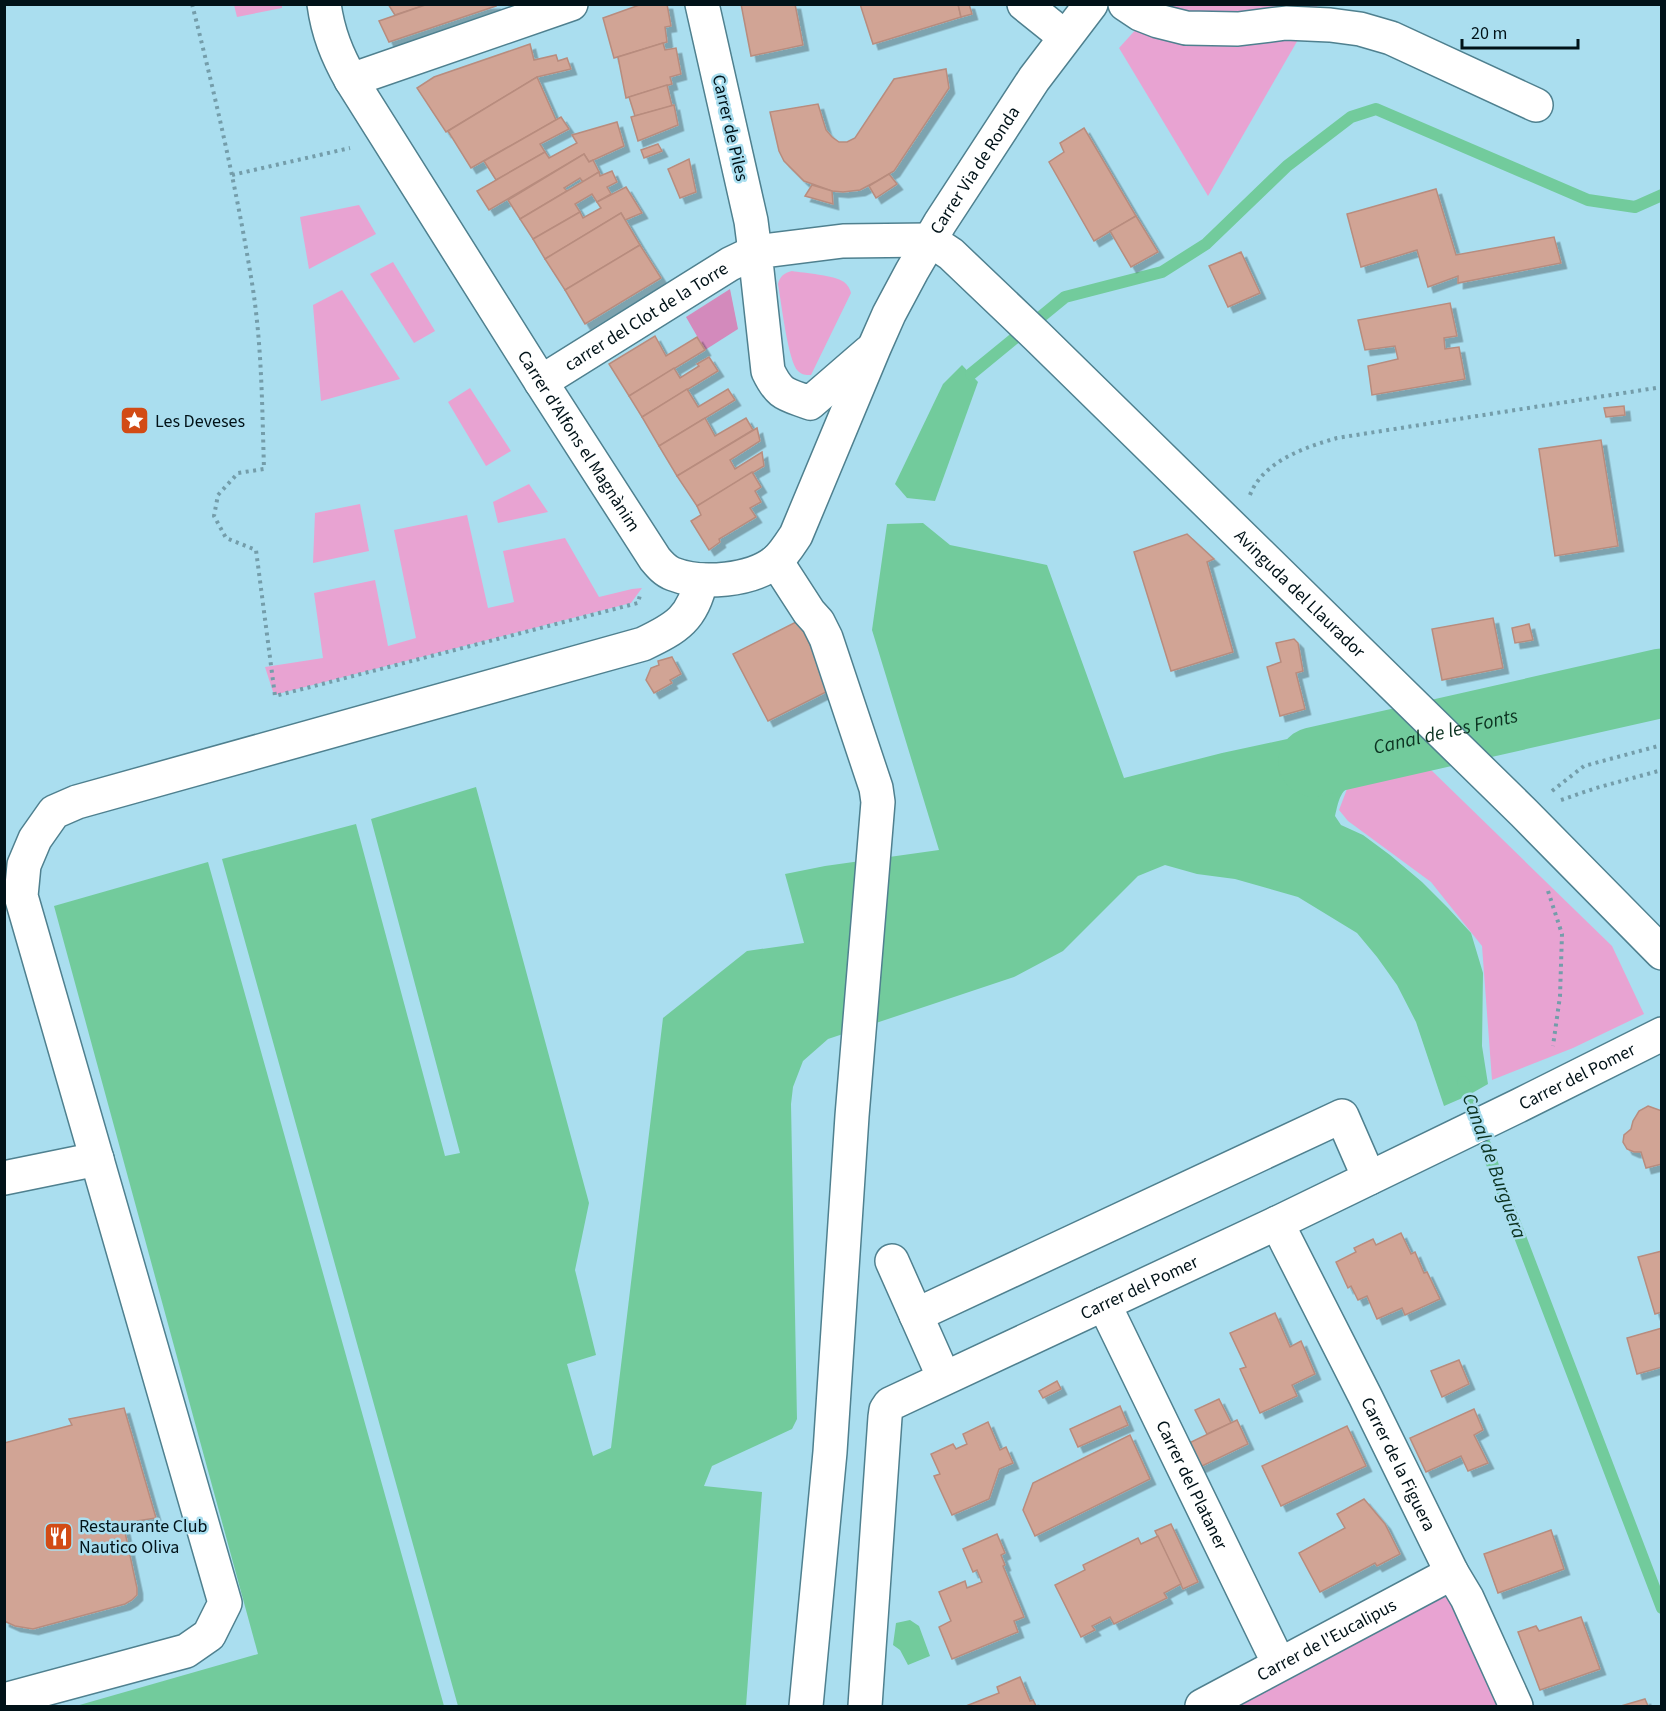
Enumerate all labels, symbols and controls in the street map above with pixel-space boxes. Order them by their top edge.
scale bar [1462,12,1578,50]
text: 20 m [1471,21,1507,46]
street label: Carrer de Piles [706,72,754,184]
street label: Carrer Via de Ronda [924,101,1026,239]
street label: carrer del Clot de la Torre [560,256,733,377]
street label: Carrer d'Alfons el Magnànim [512,345,647,536]
place icon: Les Deveses [118,405,150,437]
place label: Les Deveses [155,409,245,434]
street label: Avinguda del Llaurador [1229,524,1371,664]
water label: Canal de les Fonts [1371,702,1521,762]
street label: Carrer del Pomer [1514,1037,1640,1116]
water label: Canal de Burguera [1455,1089,1533,1243]
street label: Carrer del Pomer [1076,1249,1203,1326]
street label: Carrer de la Figuera [1355,1393,1442,1535]
street label: Carrer del Plataner [1150,1416,1234,1554]
place label: Restaurante Club Nautico Oliva [79,1514,208,1560]
restaurant icon: Restaurante Club Nautico Oliva [42,1520,74,1552]
street label: Carrer de l'Eucalipus [1252,1592,1401,1687]

